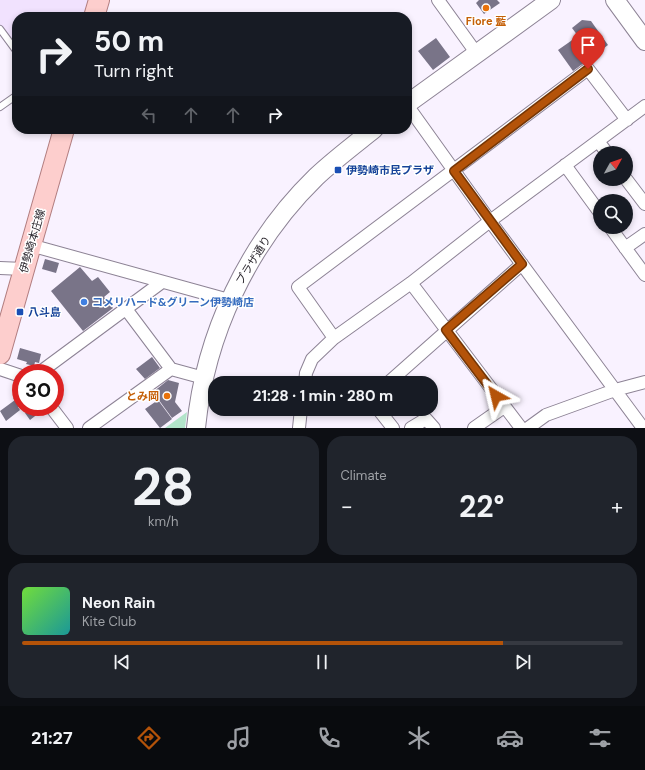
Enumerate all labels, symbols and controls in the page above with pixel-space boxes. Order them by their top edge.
marker: Fiore 藍 [481,3,491,13]
place label: Fiore 藍 [466,14,506,28]
text: 50 m [94,23,164,60]
icon: right [28,28,80,80]
pin [571,28,605,69]
icon: arrive [577,34,599,56]
text: Turn right [94,59,174,83]
icon: left [138,104,160,126]
icon: ahead [180,104,202,126]
icon: ahead [222,104,244,126]
icon: right [264,104,286,126]
north arrow [593,146,633,186]
map controls [593,146,633,234]
place label: 伊勢崎市民プラザ [346,163,434,177]
marker: 伊勢崎市民プラザ [333,165,343,175]
button: search [593,194,633,234]
street label: 伊勢崎本庄線 [16,207,48,275]
street label: プラザ通り [232,233,274,287]
place label: コメリハード&グリーン伊勢崎店 [92,295,254,309]
marker: コメリハード&グリーン伊勢崎店 [79,297,89,307]
place label: 八斗島 [28,305,61,319]
marker: 八斗島 [15,307,25,317]
speed limit sign: 30 [12,364,64,416]
position arrow [475,375,517,417]
text: 21:28 · 1 min · 280 m [253,386,393,406]
place label: とみ岡 [126,389,159,403]
marker: とみ岡 [162,391,172,401]
text: 28 [132,453,195,521]
text: Climate [341,467,387,484]
text: 22° [459,487,505,526]
text: − [341,492,353,521]
text: + [611,492,623,521]
text: km/h [148,513,179,530]
text: Neon Rain [82,593,155,613]
text: Kite Club [82,613,136,630]
icon: previous [111,651,133,673]
icon: pause [311,651,333,673]
icon: next [512,651,534,673]
icon: directions [135,724,163,752]
icon: music [225,724,253,752]
icon: phone [315,724,343,752]
icon: climate [405,724,433,752]
icon: car [496,724,524,752]
icon: filters [586,724,614,752]
text: 21:27 [31,726,73,750]

